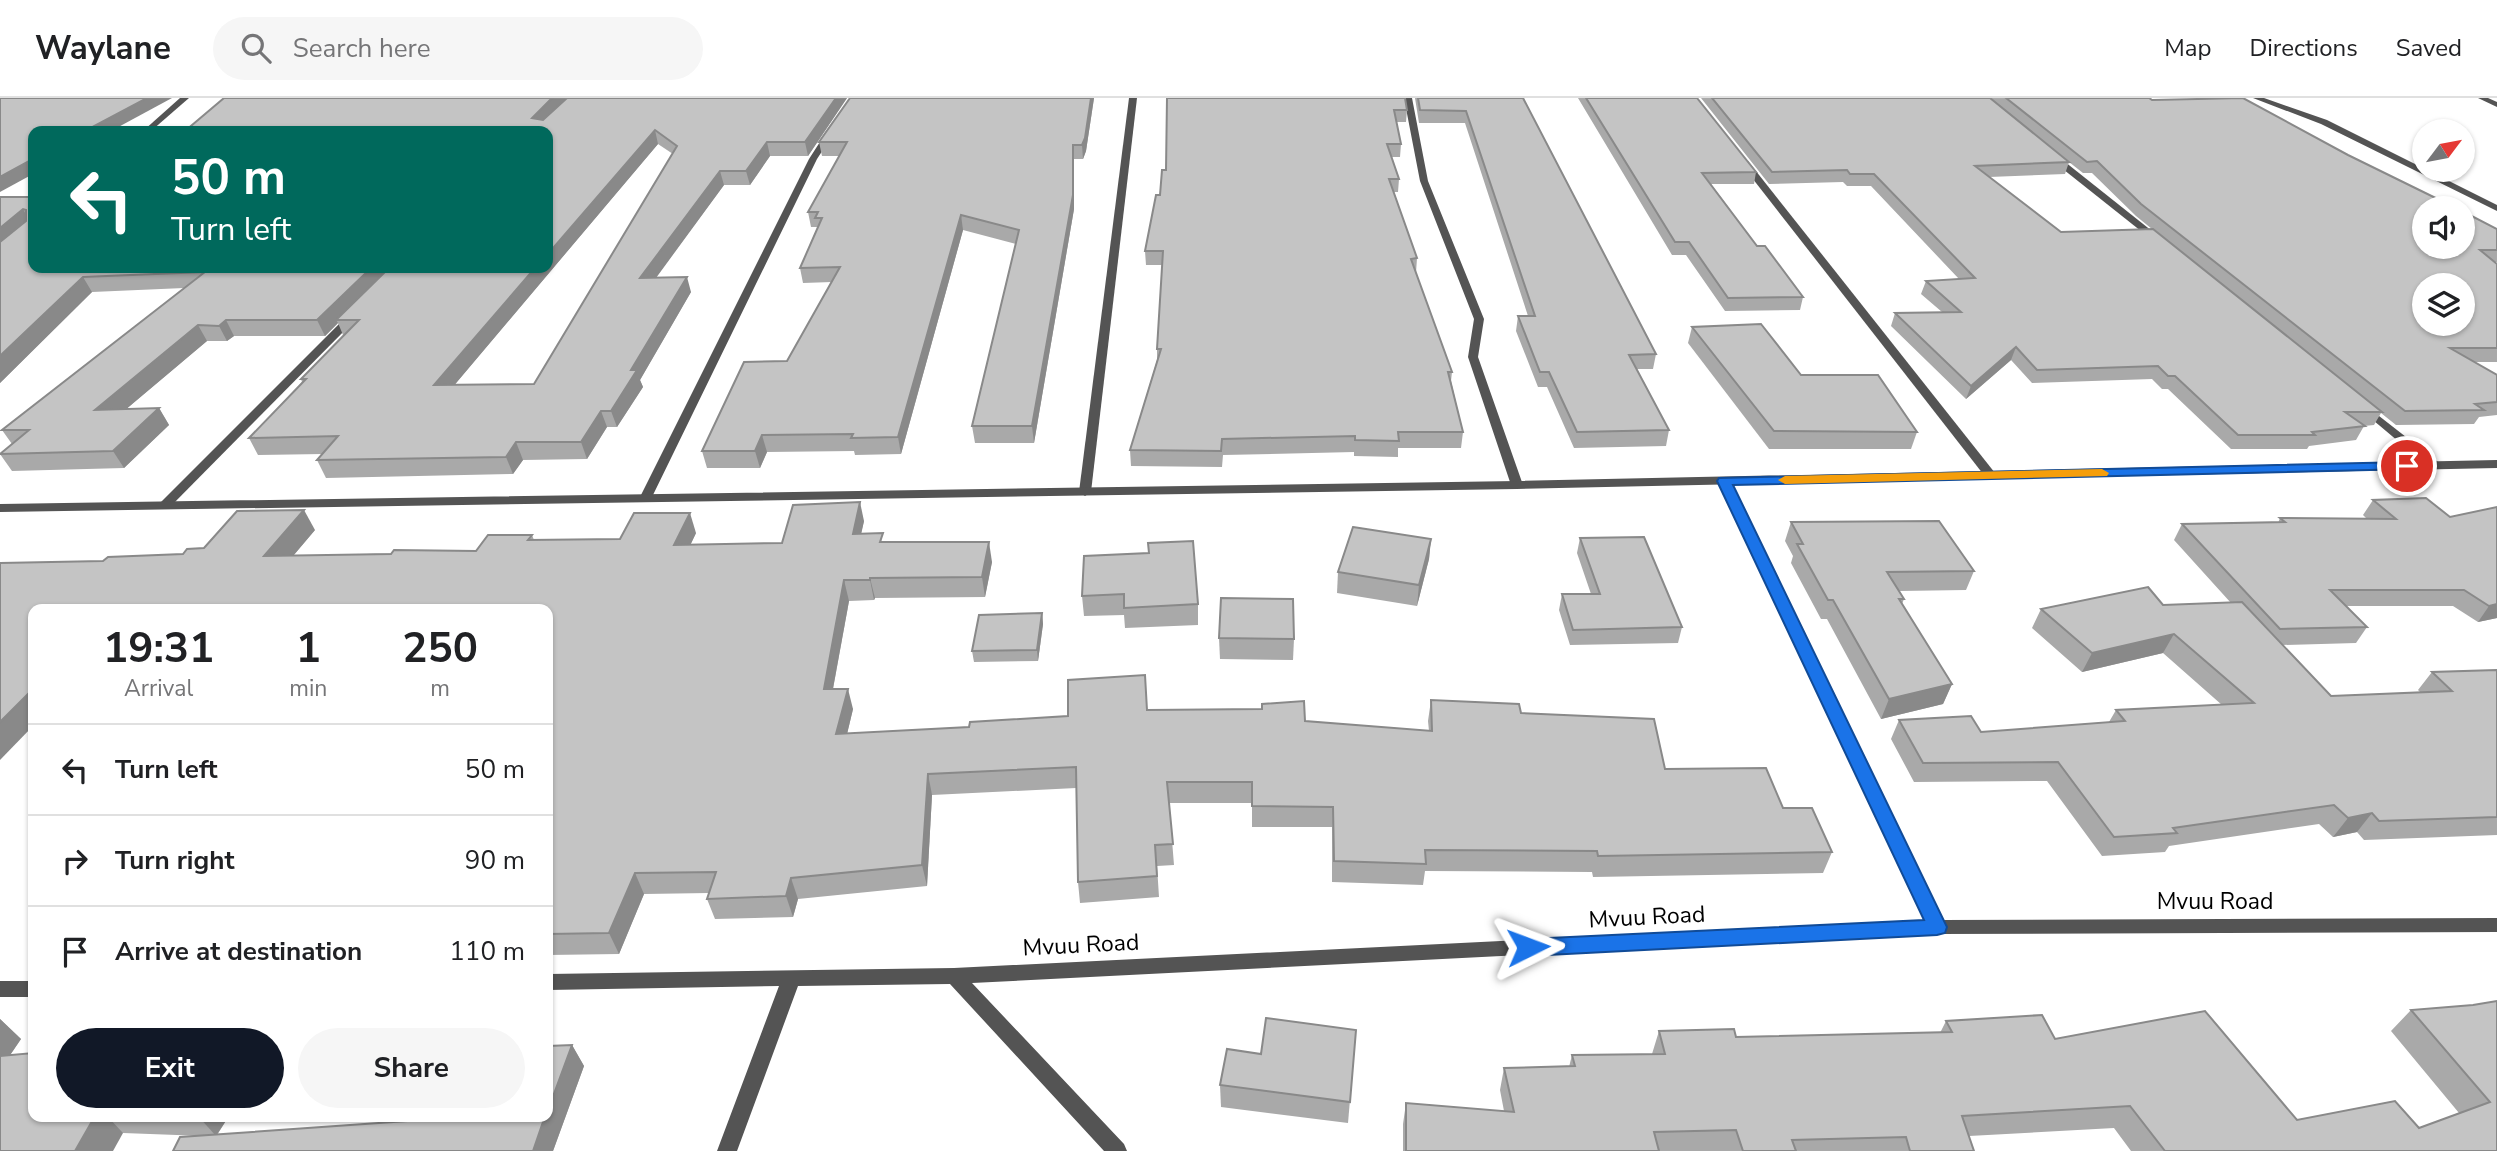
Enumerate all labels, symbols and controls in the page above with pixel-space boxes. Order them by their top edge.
search box [213,17,703,80]
text: Waylane [35,26,171,71]
icon: search [237,29,275,67]
text: Search here [293,31,431,66]
text: Map [2164,32,2211,64]
text: Directions [2249,32,2358,64]
text: Saved [2396,32,2462,64]
north arrow [2412,119,2474,182]
map controls [2412,119,2475,336]
text: 50 m [171,144,286,211]
icon: left [56,154,147,245]
button: sound [2412,196,2475,259]
text: Turn left [171,208,291,251]
button: layers [2412,273,2475,336]
pin [2377,436,2437,496]
icon: arrive [2388,447,2426,485]
text: 19:31 [103,620,214,677]
text: 1 [296,620,321,677]
text: 250 [402,620,478,677]
text: Arrival [124,673,193,704]
text: min [289,673,327,704]
text: m [430,673,450,704]
icon: left [56,751,94,789]
text: Turn left [115,752,218,787]
text: 50 m [465,752,525,787]
icon: right [56,842,94,880]
text: Turn right [115,843,234,878]
text: 90 m [465,843,525,878]
street label: Mvuu Road [2157,886,2273,917]
street label: Mvuu Road [1588,898,1706,936]
position arrow [1491,910,1565,984]
street label: Mvuu Road [1022,926,1140,964]
icon: arrive [56,933,94,971]
text: Arrive at destination [115,934,362,969]
text: 110 m [449,934,525,969]
button: Exit [56,1028,284,1108]
button: Share [298,1028,525,1108]

